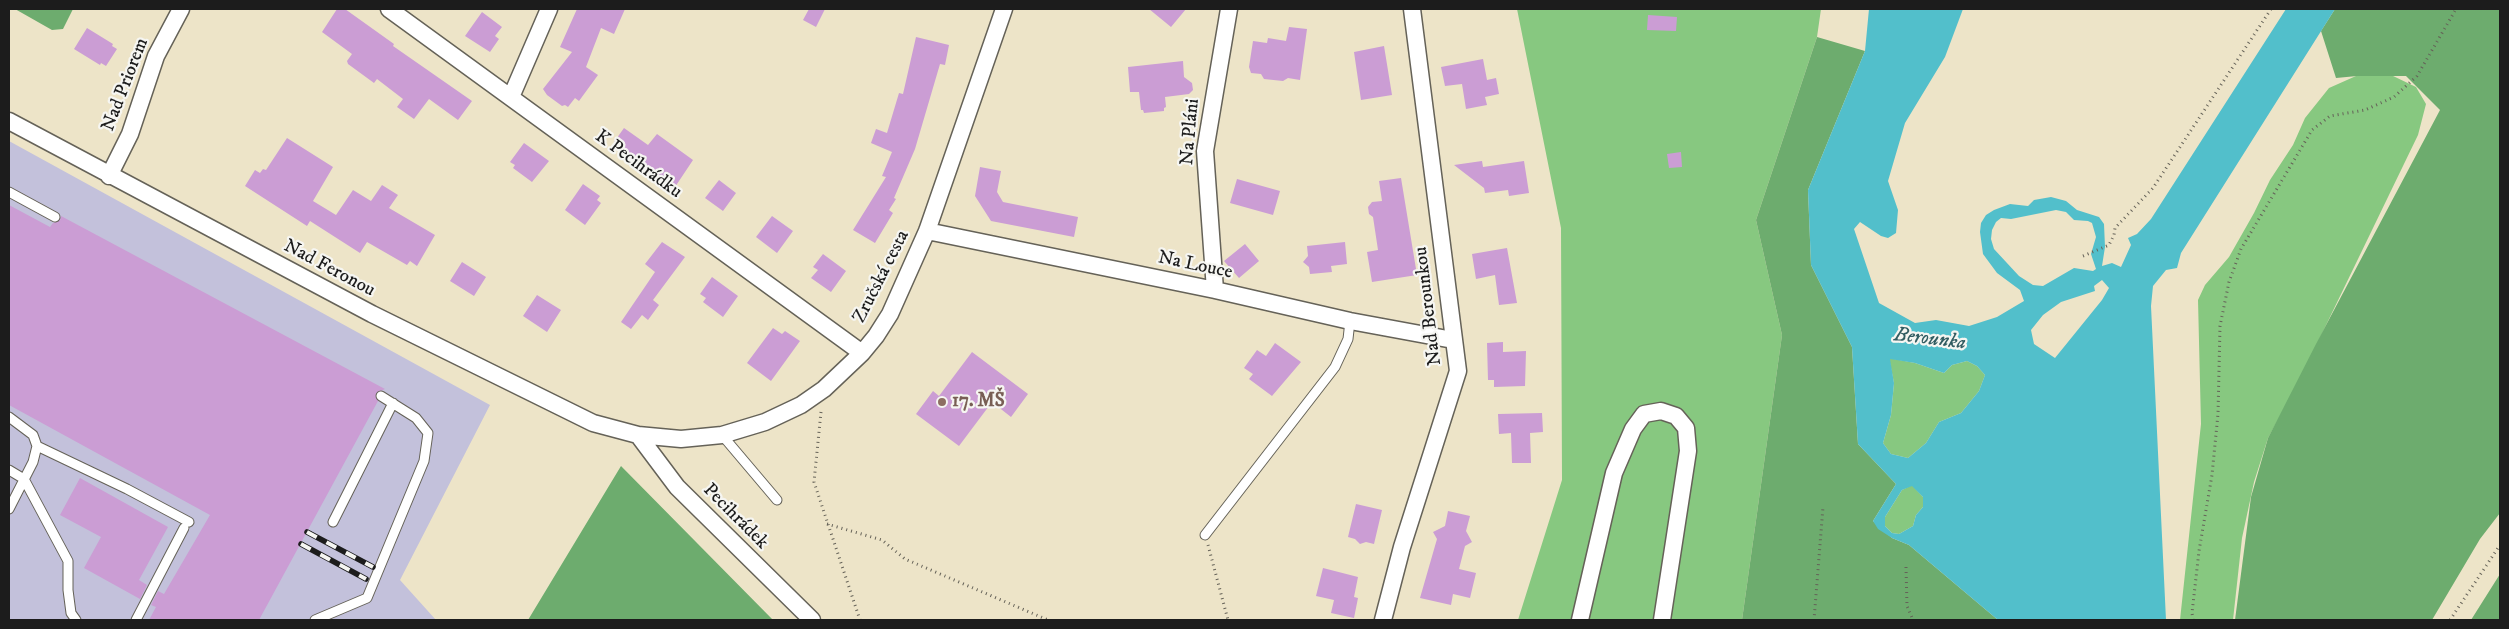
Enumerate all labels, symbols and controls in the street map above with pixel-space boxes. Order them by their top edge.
street label: Nad Priorem [98,35,154,135]
street label: Na Pláni [1177,98,1205,166]
street label: K Pecihrádku [590,126,686,204]
street label: Zručská cesta [849,227,915,327]
street label: Nad Feronou [279,235,379,303]
street label: Nad Berounkou [1410,245,1448,367]
street label: Na Louce [1156,247,1234,285]
water label: Berounka [1893,324,1967,356]
place label: 17. MŠ [952,391,1005,413]
marker: 17. MŠ [936,396,948,408]
street label: Pecihrádek [697,479,773,555]

